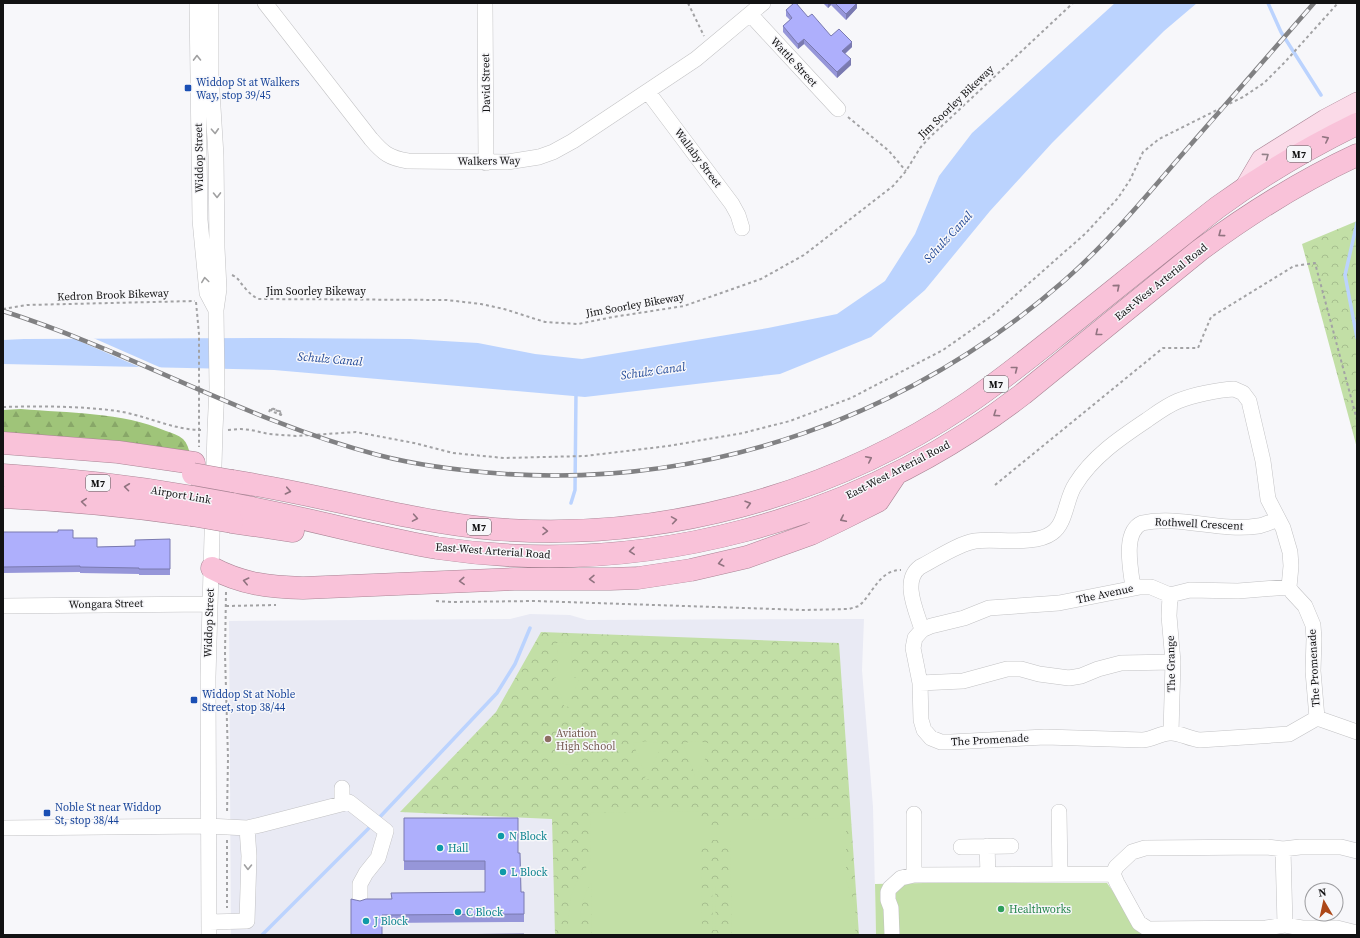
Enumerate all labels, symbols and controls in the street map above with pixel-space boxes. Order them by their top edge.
street label: Wattle Street [767,34,821,90]
street label: David Street [478,53,494,113]
one-way arrow [193,55,201,61]
street label: Jim Soorley Bikeway [914,62,997,143]
place label: Widdop St at Walkers Way, stop 39/45 [196,75,300,103]
marker: Widdop St at Walkers Way, stop 39/45 [183,83,193,93]
street label: Widdop Street [191,123,207,193]
street label: Wallaby Street [671,125,725,191]
one-way arrow [211,128,219,134]
one-way arrow [1321,137,1329,144]
road number: M7 [1287,146,1311,162]
street label: Walkers Way [458,153,521,169]
one-way arrow [1261,154,1268,161]
one-way arrow [213,192,221,198]
water label: Schulz Canal [920,207,976,266]
one-way arrow [1219,230,1226,237]
street label: East-West Arterial Road [1111,239,1211,324]
one-way arrow [201,277,210,284]
street label: Jim Soorley Bikeway [265,284,366,299]
one-way arrow [1112,285,1119,292]
street label: Kedron Brook Bikeway [57,286,169,304]
street label: Jim Soorley Bikeway [584,289,686,321]
one-way arrow [1096,329,1103,336]
water label: Schulz Canal [297,348,364,370]
water label: Schulz Canal [620,358,687,383]
one-way arrow [1011,366,1018,373]
road number: M7 [984,376,1008,392]
one-way arrow [994,409,1001,416]
street label: East-West Arterial Road [843,437,953,503]
one-way arrow [865,456,873,464]
road number: M7 [86,475,110,491]
street label: Airport Link [150,482,213,508]
one-way arrow [124,483,130,492]
one-way arrow [285,486,292,494]
one-way arrow [81,497,87,506]
one-way arrow [744,500,751,509]
one-way arrow [412,514,419,522]
one-way arrow [839,514,847,522]
street label: Rothwell Crescent [1154,514,1244,534]
one-way arrow [671,516,677,525]
road number: M7 [467,519,491,535]
one-way arrow [542,526,548,535]
street label: East-West Arterial Road [435,539,552,563]
one-way arrow [629,547,635,556]
one-way arrow [718,559,724,567]
one-way arrow [589,575,595,584]
one-way arrow [459,576,465,585]
one-way arrow [243,578,249,586]
street label: The Avenue [1075,581,1135,607]
street label: Widdop Street [200,588,218,658]
street label: Wongara Street [69,596,144,612]
street label: The Promenade [1304,628,1324,707]
street label: The Grange [1163,635,1179,693]
place label: Widdop St at Noble Street, stop 38/44 [202,687,296,715]
marker: Widdop St at Noble Street, stop 38/44 [189,695,199,705]
place label: Aviation High School [556,726,615,754]
street label: The Promenade [951,730,1030,750]
marker: Aviation High School [543,734,553,744]
place label: Noble St near Widdop St, stop 38/44 [55,800,161,828]
marker: Noble St near Widdop St, stop 38/44 [42,808,52,818]
place label: N Block [509,829,548,844]
marker: N Block [496,831,506,841]
place label: Hall [448,841,469,856]
marker: Hall [435,843,445,853]
one-way arrow [244,864,253,870]
place label: L Block [511,865,548,880]
marker: L Block [498,867,508,877]
north arrow [1304,882,1344,922]
text: N [1317,885,1328,901]
place label: Healthworks [1009,902,1071,917]
marker: Healthworks [996,904,1006,914]
place label: C Block [466,905,504,920]
marker: C Block [453,907,463,917]
place label: J Block [373,914,409,929]
marker: J Block [361,916,371,926]

